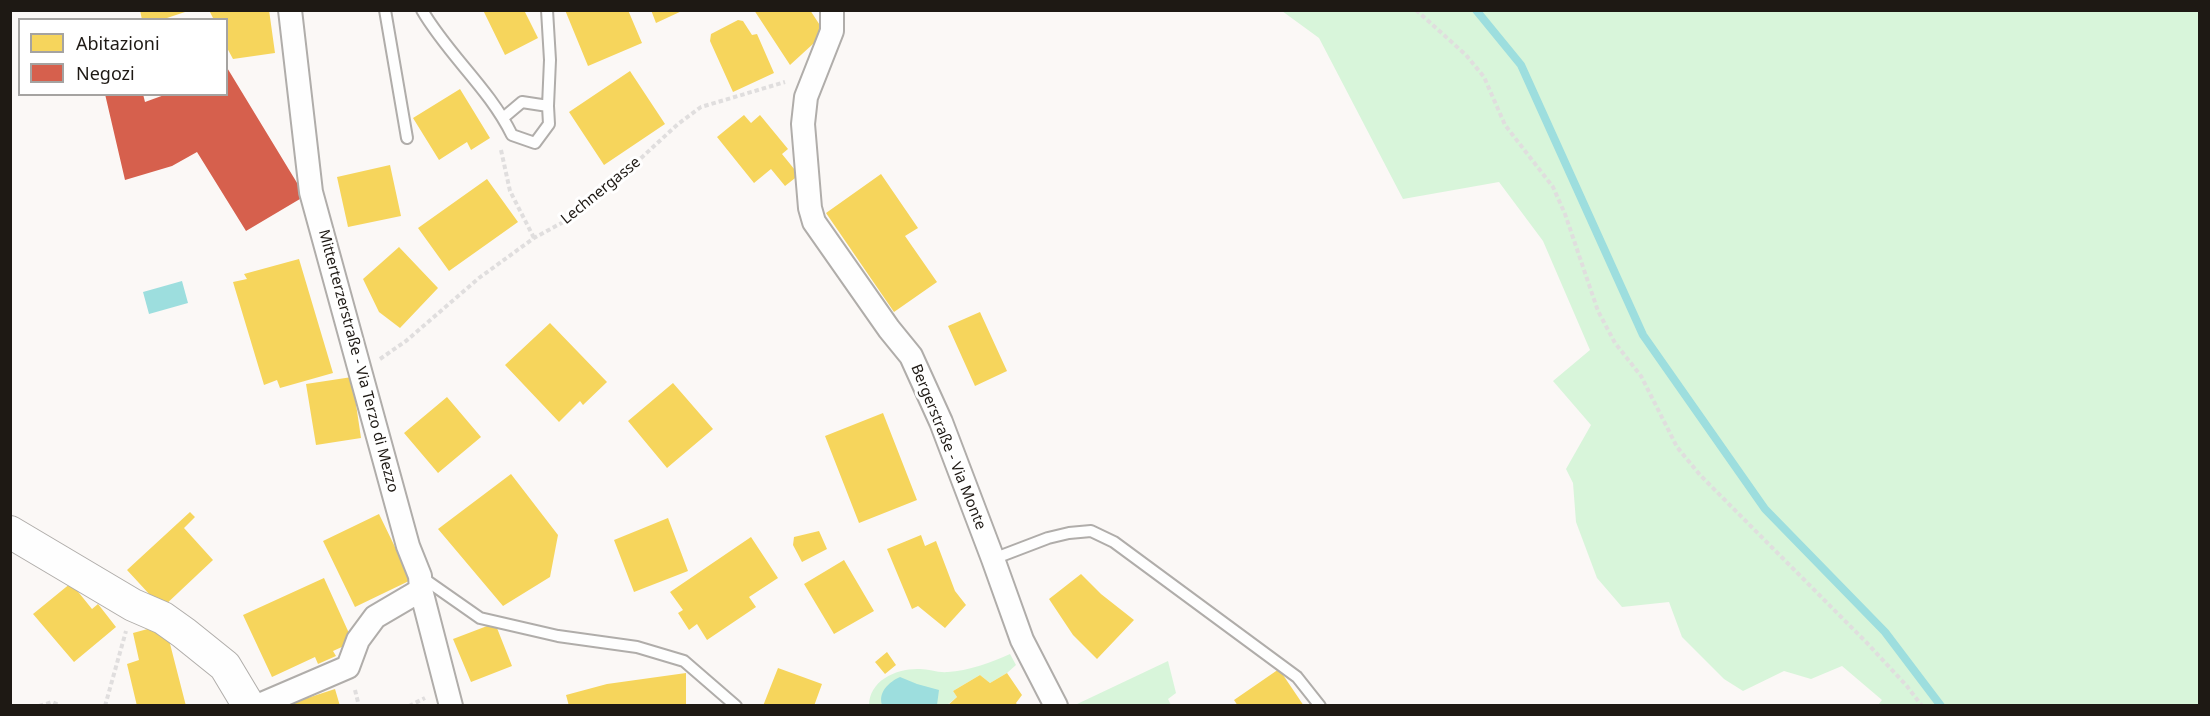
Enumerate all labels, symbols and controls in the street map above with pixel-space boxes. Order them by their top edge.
legend [18,18,228,96]
text: Abitazioni [76,31,160,55]
text: Negozi [76,61,135,85]
street label: Lechnergasse [558,153,644,229]
street label: Mitterterzerstraße - Via Terzo di Mezzo [314,228,402,494]
street label: Bergerstraße - Via Monte [907,362,989,532]

